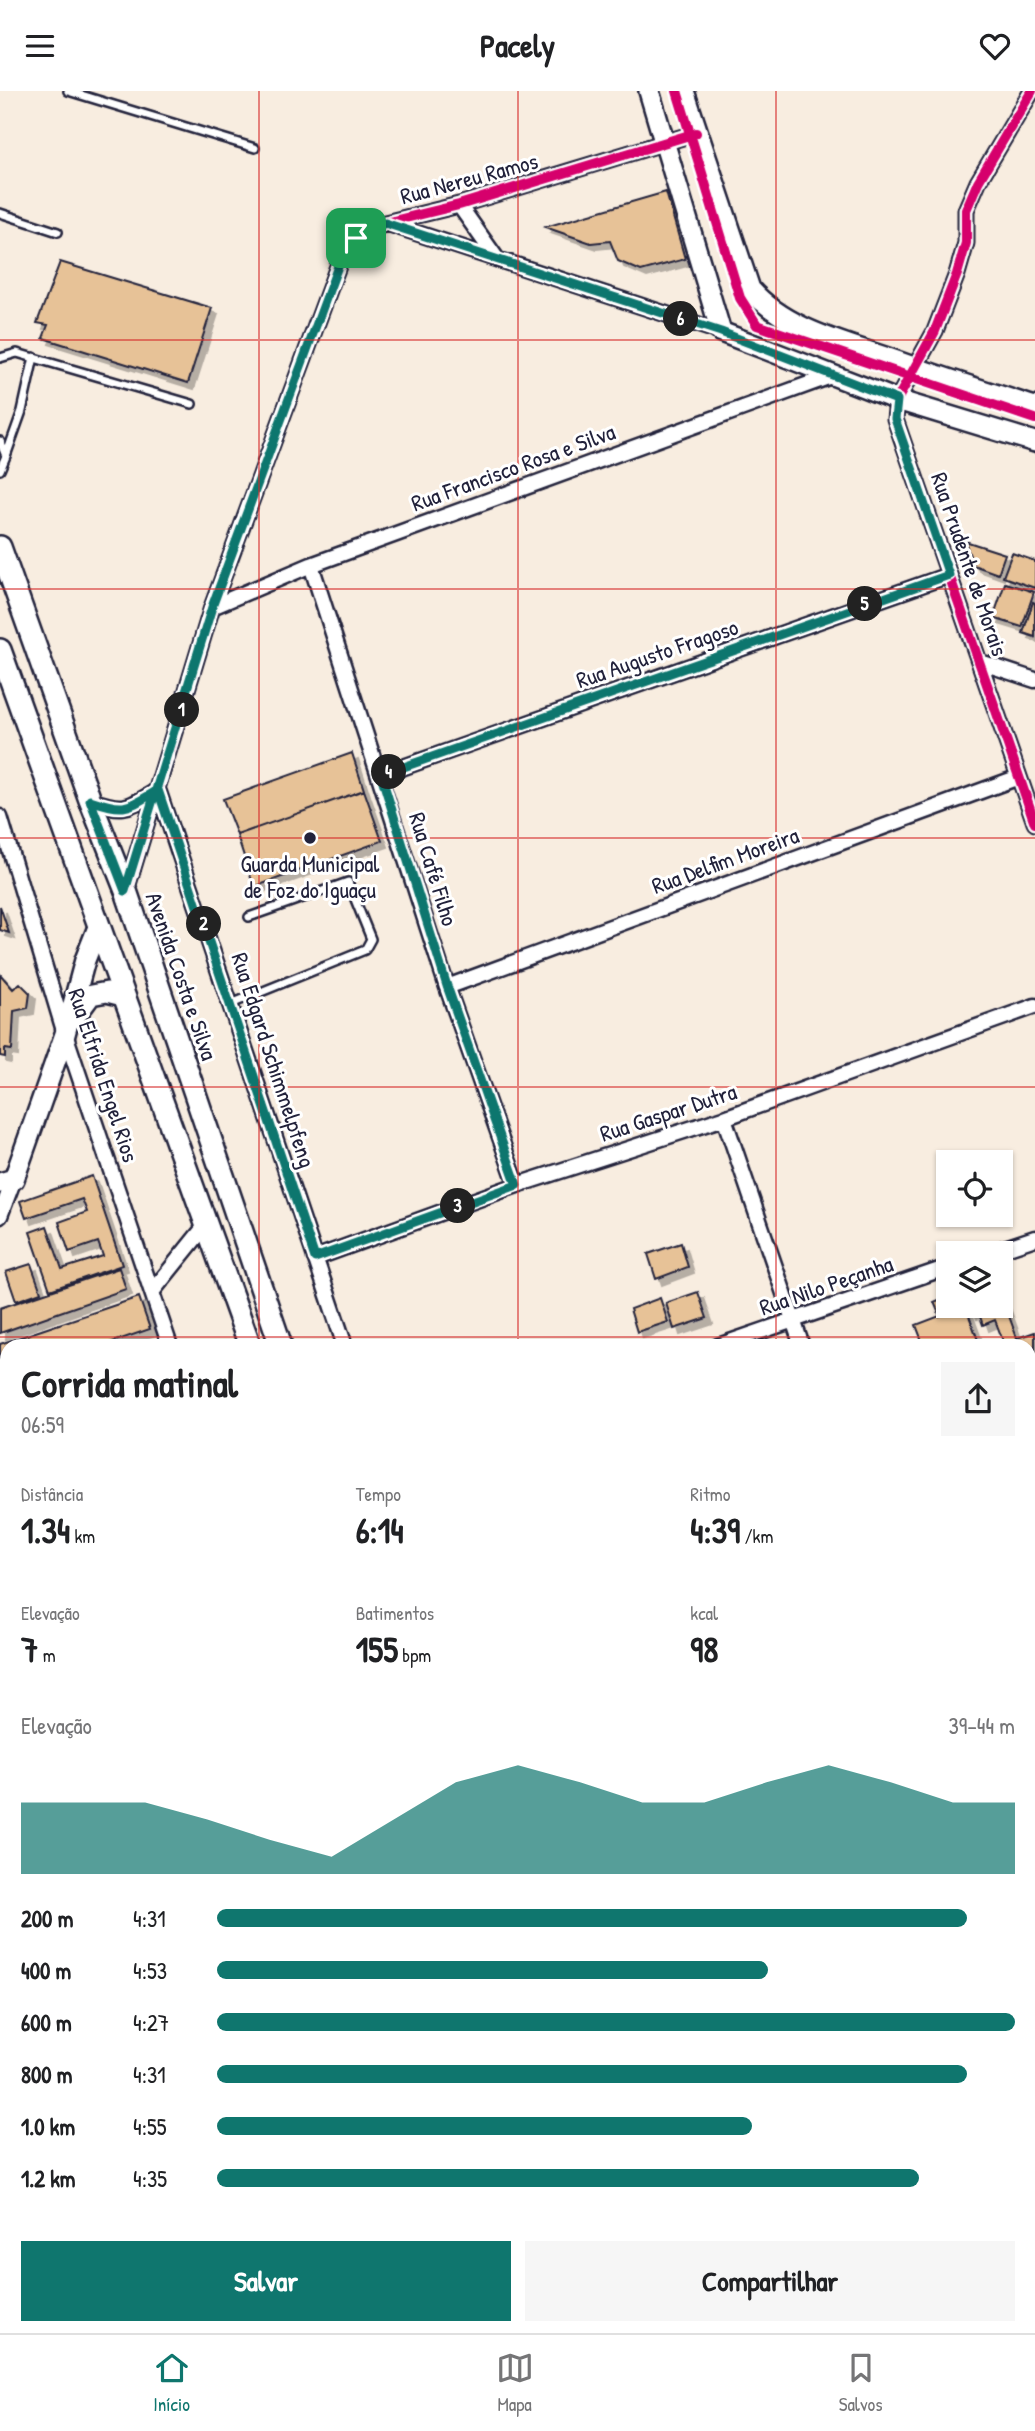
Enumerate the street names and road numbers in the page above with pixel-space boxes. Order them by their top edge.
street label: Rua Nereu Ramos [397,145,541,211]
street label: Rua Francisco Rosa e Silva [407,416,619,518]
street label: Rua Prudente de Morais [924,468,1016,660]
street label: Rua Augusto Fragoso [572,611,742,695]
street label: Rua Café Filho [402,808,466,930]
street label: Rua Delfim Moreira [647,819,803,901]
street label: Avenida Costa e Silva [139,888,225,1064]
street label: Rua Edgard Schimmelpfeng [225,949,323,1171]
street label: Rua Elfrida Engel Rios [61,984,147,1166]
street label: Rua Gaspar Dutra [596,1075,740,1149]
street label: Rua Nilo Peçanha [755,1248,897,1322]

